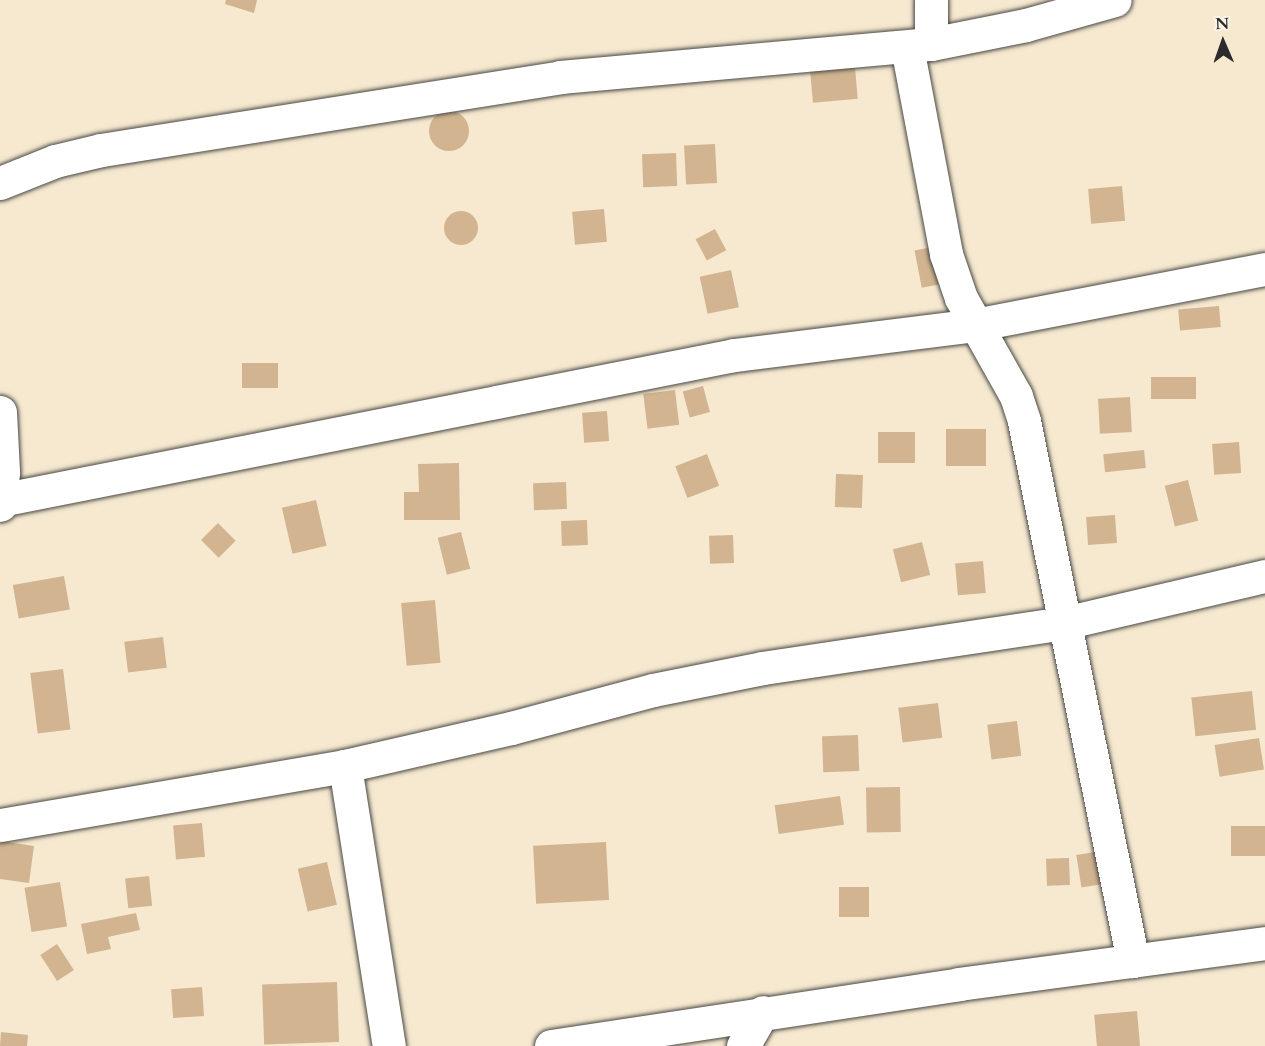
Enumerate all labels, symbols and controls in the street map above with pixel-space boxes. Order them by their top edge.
north arrow [1193,12,1253,72]
text: N [1215,13,1230,35]

